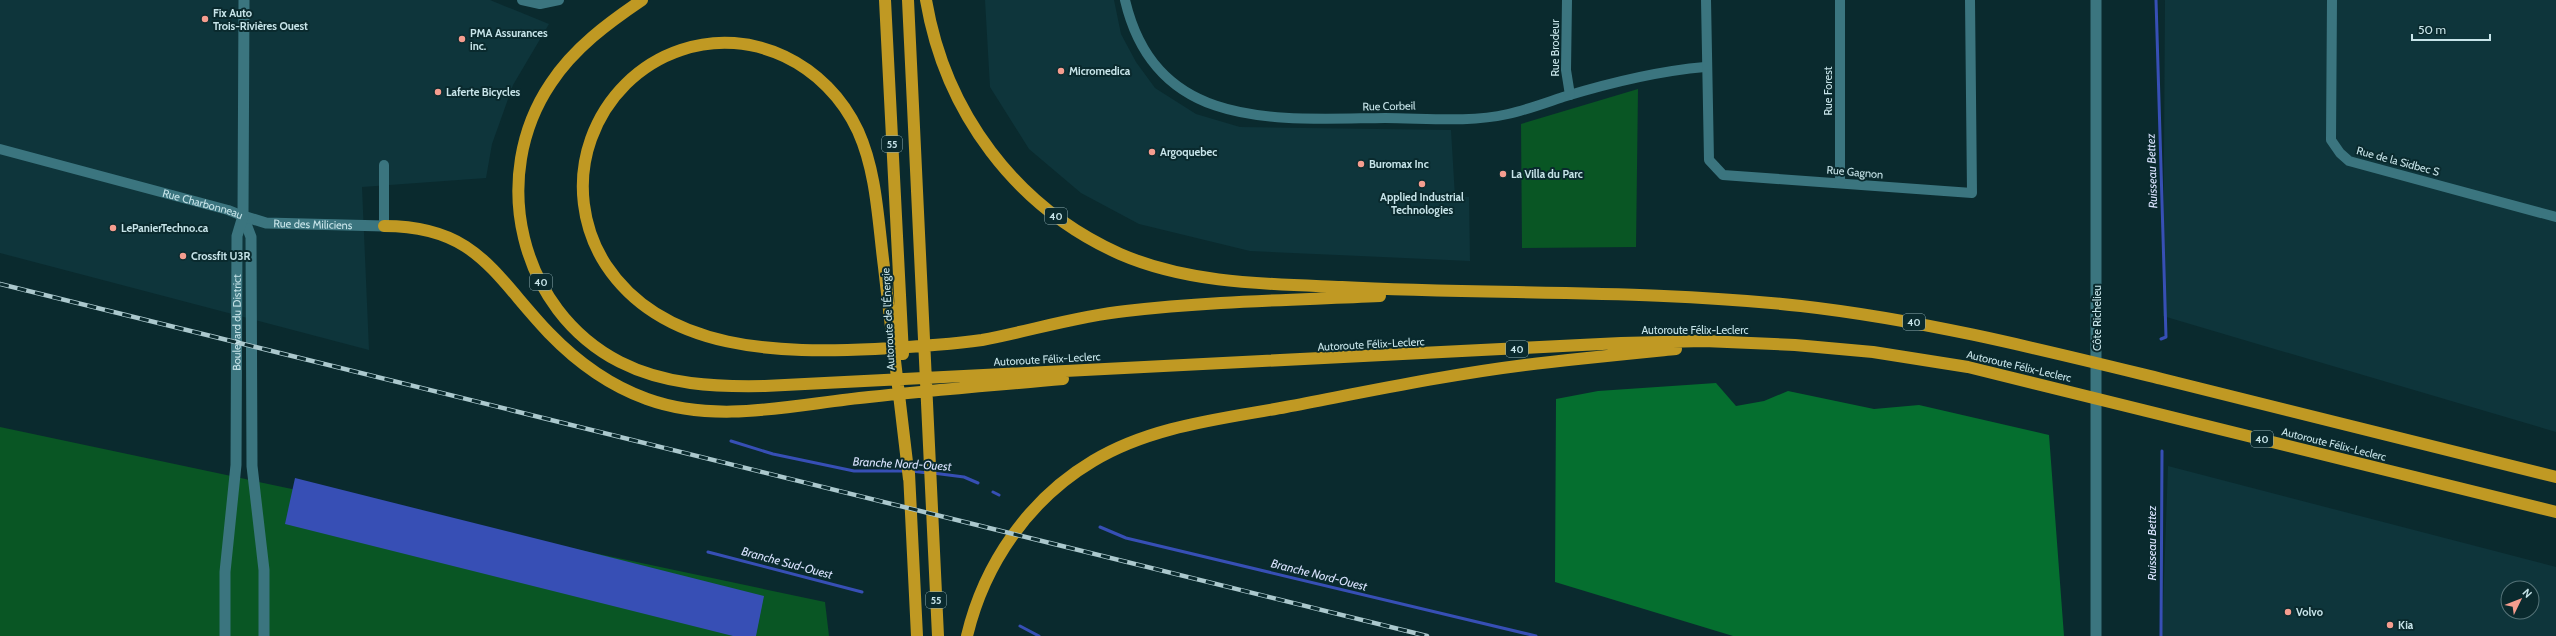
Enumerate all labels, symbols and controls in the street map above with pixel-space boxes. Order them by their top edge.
place label: Fix Auto Trois-Rivières Ouest [213,6,308,33]
marker: Fix Auto Trois-Rivières Ouest [200,14,210,24]
scale bar [2412,16,2490,42]
street label: Rue Brodeur [1548,19,1562,77]
text: 50 m [2418,22,2446,37]
place label: PMA Assurances inc. [470,26,548,53]
marker: PMA Assurances inc. [457,34,467,44]
place label: Micromedica [1069,64,1131,78]
marker: Micromedica [1056,66,1066,76]
street label: Rue Forest [1821,66,1835,115]
place label: Laferte Bicycles [446,85,521,99]
marker: Laferte Bicycles [433,87,443,97]
street label: Rue Corbeil [1362,99,1416,113]
water label: Ruisseau Bettez [2143,132,2160,209]
road number: 55 [882,136,902,152]
street label: Rue de la Sidbec S [2355,143,2442,179]
place label: Argoquebec [1160,145,1217,159]
marker: Argoquebec [1147,147,1157,157]
place label: Buromax Inc [1369,157,1429,171]
marker: Buromax Inc [1356,159,1366,169]
street label: Rue Gagnon [1826,163,1884,181]
place label: La Villa du Parc [1511,167,1583,181]
marker: La Villa du Parc [1498,169,1508,179]
marker: Applied Industrial Technologies [1417,179,1427,189]
street label: Rue Charbonneau [161,186,245,222]
place label: Applied Industrial Technologies [1380,190,1464,217]
road number: 40 [1045,208,1067,224]
street label: Rue des Miliciens [273,216,353,232]
place label: LePanierTechno.ca [121,221,209,235]
marker: LePanierTechno.ca [108,223,118,233]
place label: Crossfit U3R [191,249,250,263]
marker: Crossfit U3R [178,251,188,261]
street label: Autoroute de l'Énergie [878,267,898,371]
street label: Boulevard du District [229,274,244,371]
road number: 40 [530,274,552,290]
street label: Côte Richelieu [2090,285,2104,351]
road number: 40 [1903,314,1925,330]
street label: Autoroute Félix-Leclerc [1641,323,1749,337]
street label: Autoroute Félix-Leclerc [1317,334,1425,354]
road number: 40 [1506,341,1528,357]
street label: Autoroute Félix-Leclerc [1965,347,2073,385]
street label: Autoroute Félix-Leclerc [993,349,1101,369]
street label: Autoroute Félix-Leclerc [2280,424,2388,464]
road number: 40 [2251,431,2273,447]
water label: Branche Nord-Ouest [852,453,952,474]
water label: Ruisseau Bettez [2144,505,2159,580]
water label: Branche Sud-Ouest [740,543,835,582]
water label: Branche Nord-Ouest [1269,555,1369,594]
north arrow [2500,580,2540,620]
text: N [2520,586,2535,601]
road number: 55 [926,592,946,608]
place label: Volvo [2296,605,2323,619]
marker: Volvo [2283,607,2293,617]
place label: Kia [2398,618,2414,632]
marker: Kia [2385,620,2395,630]

